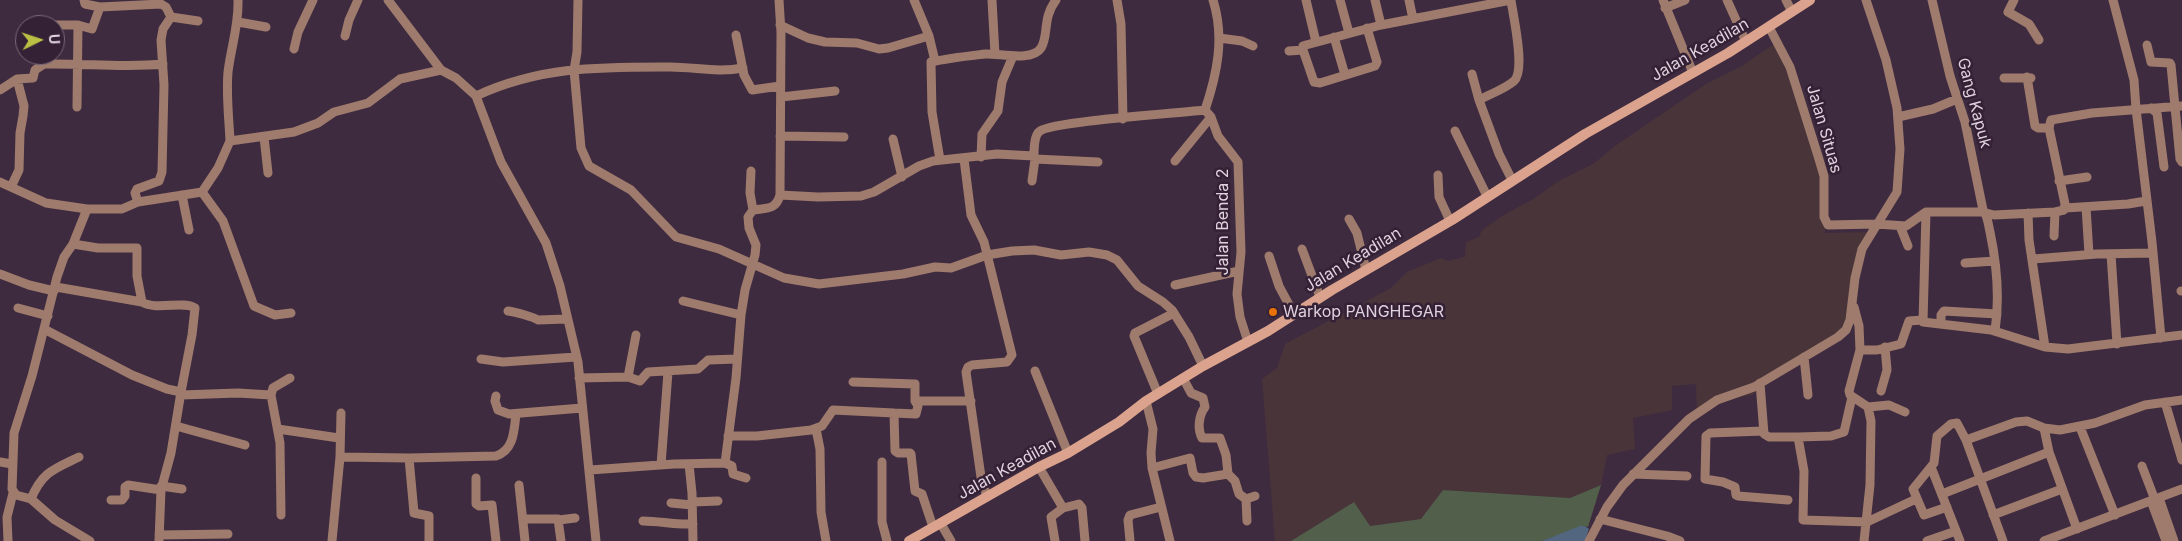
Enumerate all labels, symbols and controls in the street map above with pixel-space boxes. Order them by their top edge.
street label: Jalan Keadilan [1648,14,1752,86]
north arrow [15,15,65,65]
text: U [46,33,63,45]
street label: Gang Kapuk [1953,56,1995,150]
street label: Jalan Situas [1802,83,1846,175]
street label: Jalan Benda 2 [1213,168,1233,276]
street label: Jalan Keadilan [1301,224,1405,296]
place label: Warkop PANGHEGAR [1283,302,1444,322]
marker: Warkop PANGHEGAR [1267,306,1279,318]
street label: Jalan Keadilan [954,434,1060,504]

